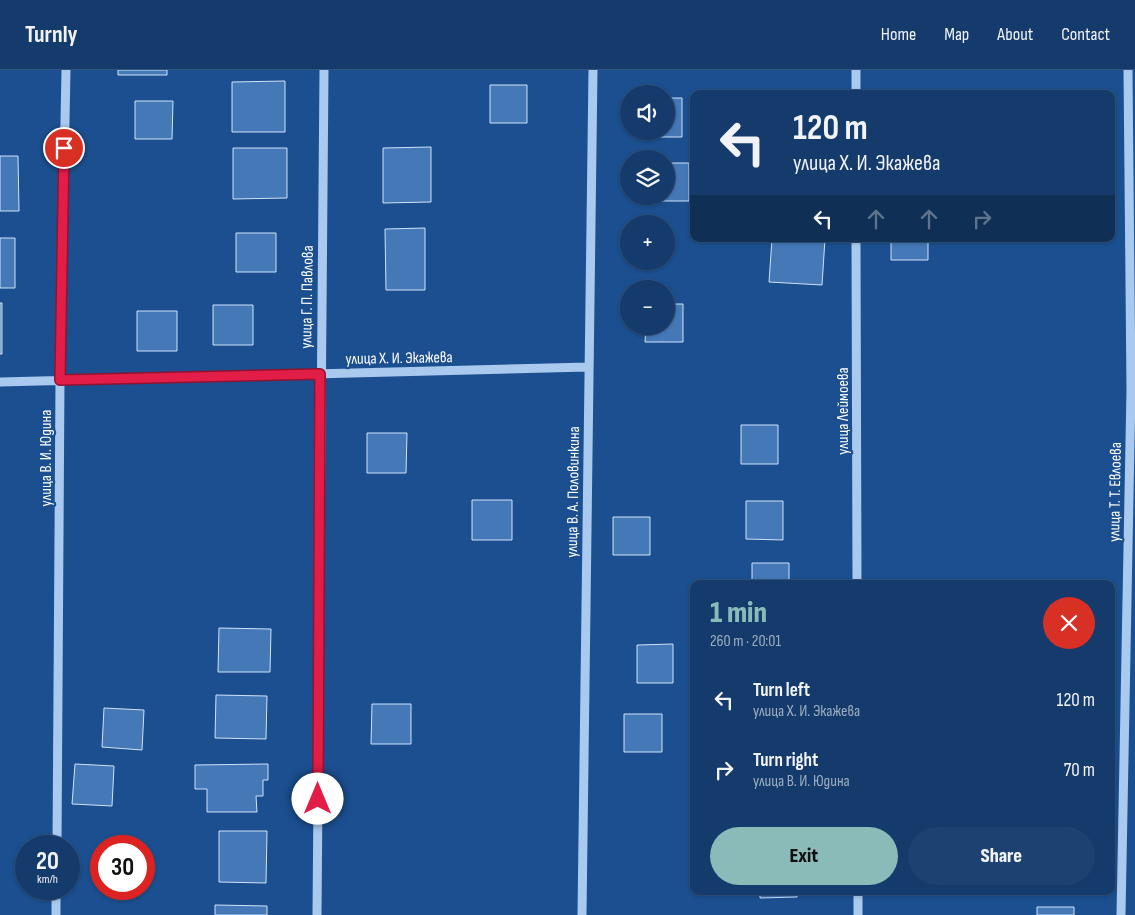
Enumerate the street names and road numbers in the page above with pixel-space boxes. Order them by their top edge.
street label: улица Г. П. Павлова [297,245,318,349]
street label: улица Х. И. Экажева [345,348,453,369]
street label: улица Леймоева [834,367,853,455]
street label: улица В. И. Юдина [37,410,56,506]
street label: улица В. А. Половинкина [563,426,584,558]
street label: улица Т. Т. Евлоева [1105,442,1126,542]

